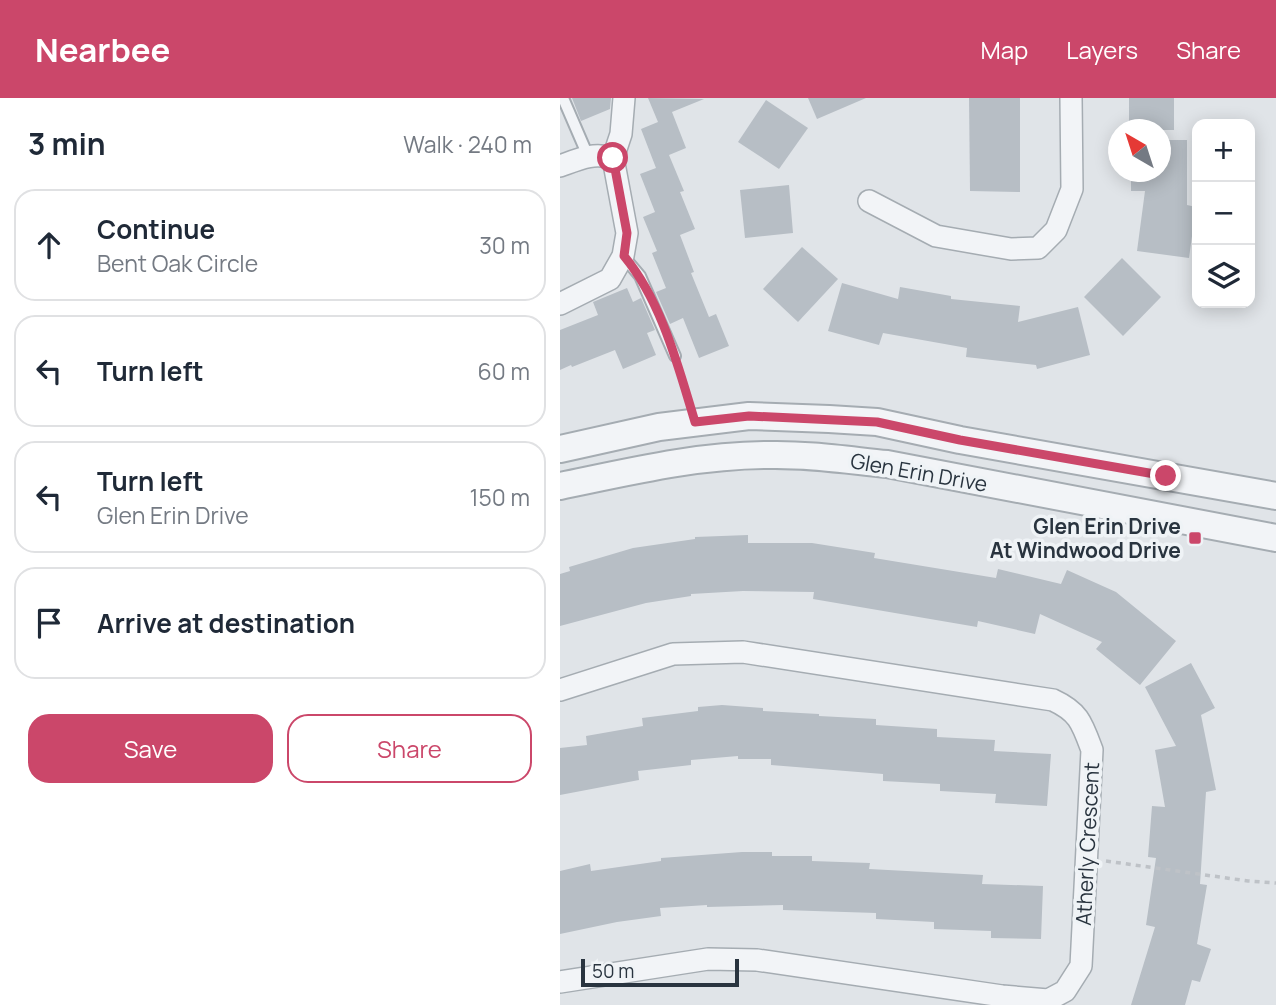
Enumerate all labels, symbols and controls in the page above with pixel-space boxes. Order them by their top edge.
text: Nearbee [35,27,170,72]
text: Map [981,33,1028,66]
text: Layers [1066,33,1138,66]
text: Share [1176,33,1241,66]
north arrow [1108,119,1171,182]
map controls [1192,119,1255,308]
button: + [1192,119,1255,182]
text: 3 min [28,123,106,164]
text: Walk · 240 m [403,128,532,160]
route start [597,142,628,173]
button: − [1192,182,1255,245]
text: Continue [97,211,215,247]
icon: ahead [30,226,68,264]
text: 30 m [479,229,530,261]
button: layers [1192,245,1255,308]
text: Bent Oak Circle [97,247,258,279]
icon: left [30,352,68,390]
text: Turn left [97,353,204,389]
text: 60 m [478,355,530,387]
street label: Glen Erin Drive [848,446,990,498]
route end [1150,460,1181,491]
text: Turn left [97,463,204,499]
icon: left [30,478,68,516]
text: 150 m [470,481,530,513]
text: Glen Erin Drive [97,499,249,531]
place label: Glen Erin Drive At Windwood Drive [990,512,1181,564]
marker: Glen Erin Drive At Windwood Drive [1187,530,1203,546]
icon: arrive [30,604,68,642]
text: Arrive at destination [97,605,355,641]
button: Save [28,714,273,783]
button: Share [287,714,532,783]
street label: Atherly Crescent [1069,762,1105,926]
scale bar [581,956,738,988]
text: 50 m [592,958,634,984]

